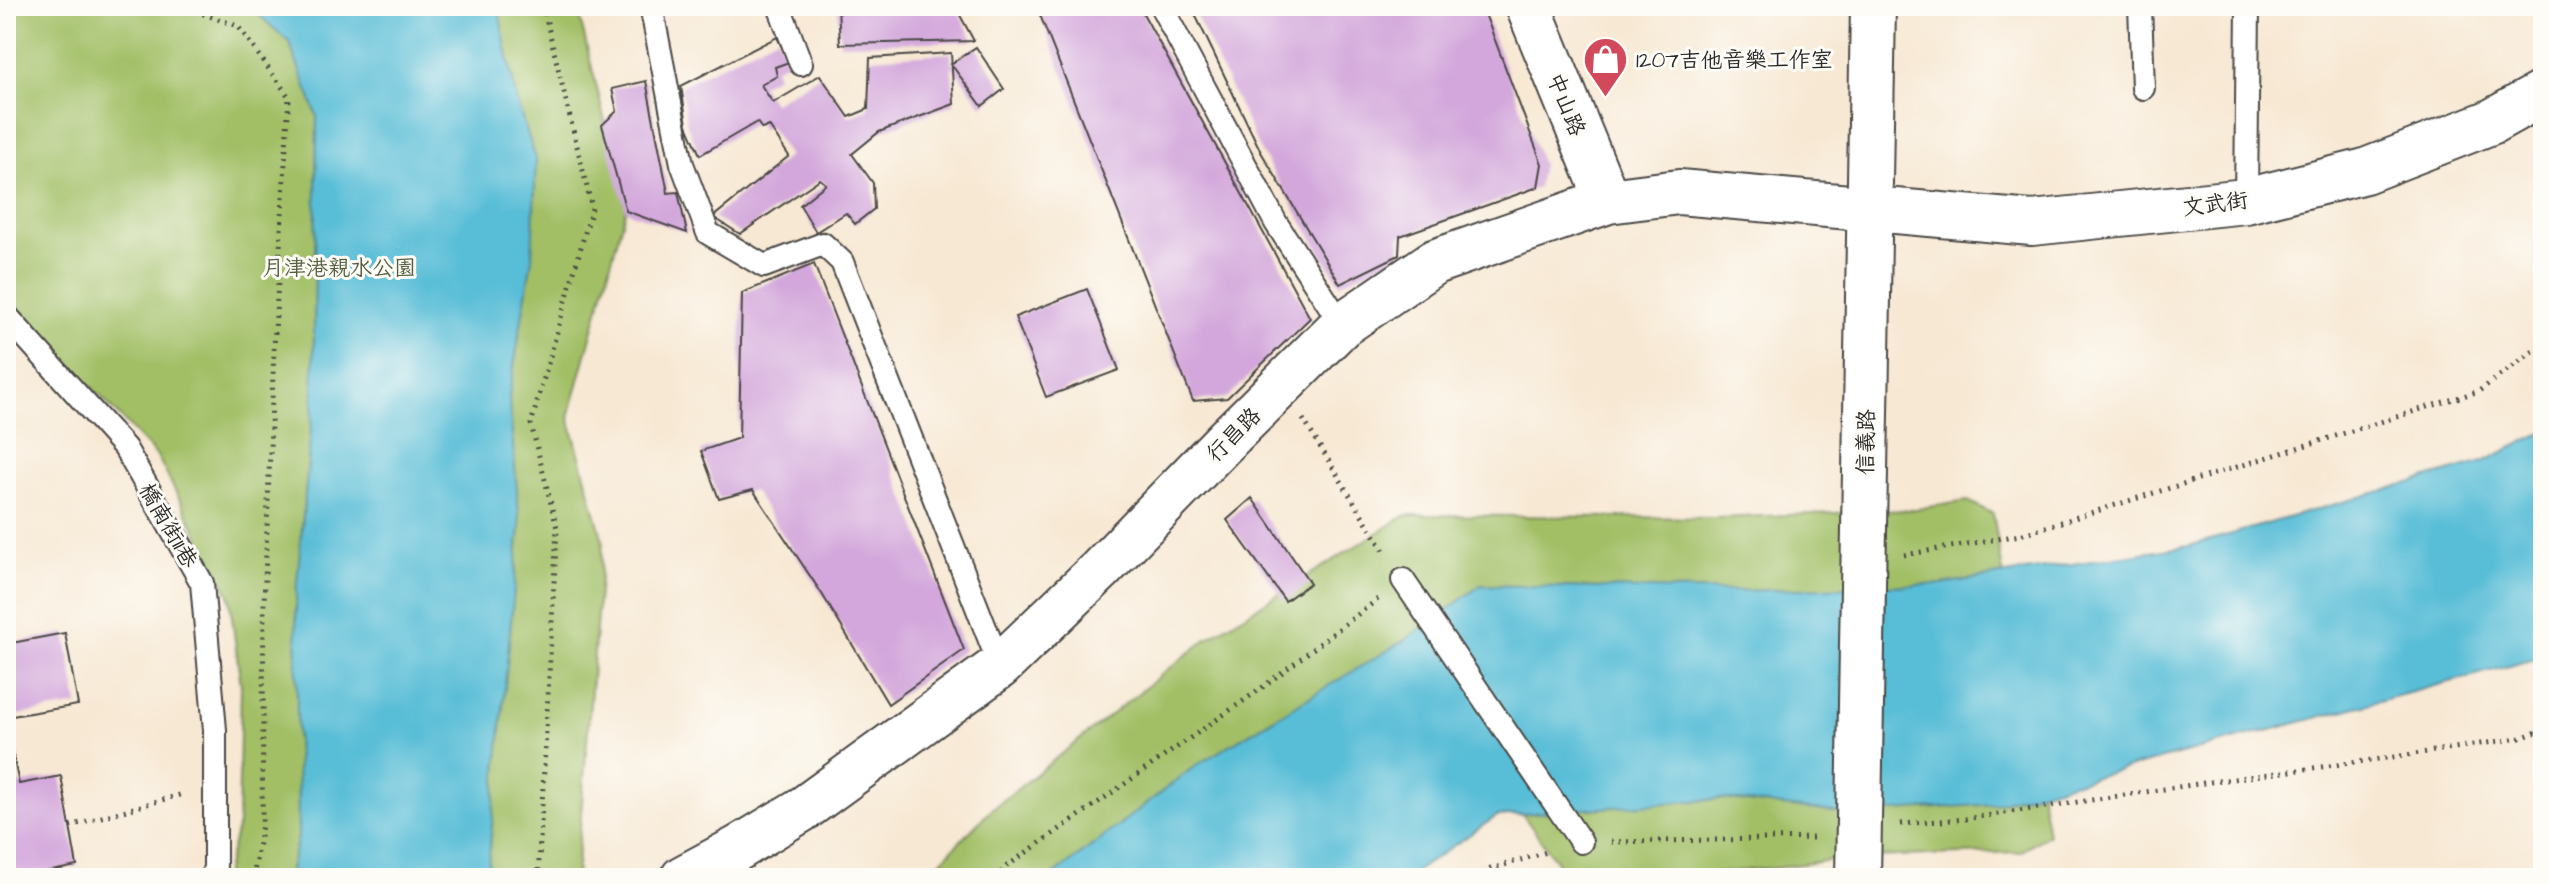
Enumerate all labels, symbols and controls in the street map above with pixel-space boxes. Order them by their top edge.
shop icon: 1207吉他音樂工作室 [1581,35,1629,98]
place label: 1207吉他音樂工作室 [1636,45,1833,76]
street label: 中山路 [1539,68,1592,141]
street label: 文武街 [2181,185,2250,224]
park label: 月津港親水公園 [262,253,416,284]
street label: 行昌路 [1200,401,1268,469]
street label: 信義路 [1850,409,1883,475]
street label: 橋南街11巷 [131,477,205,574]

